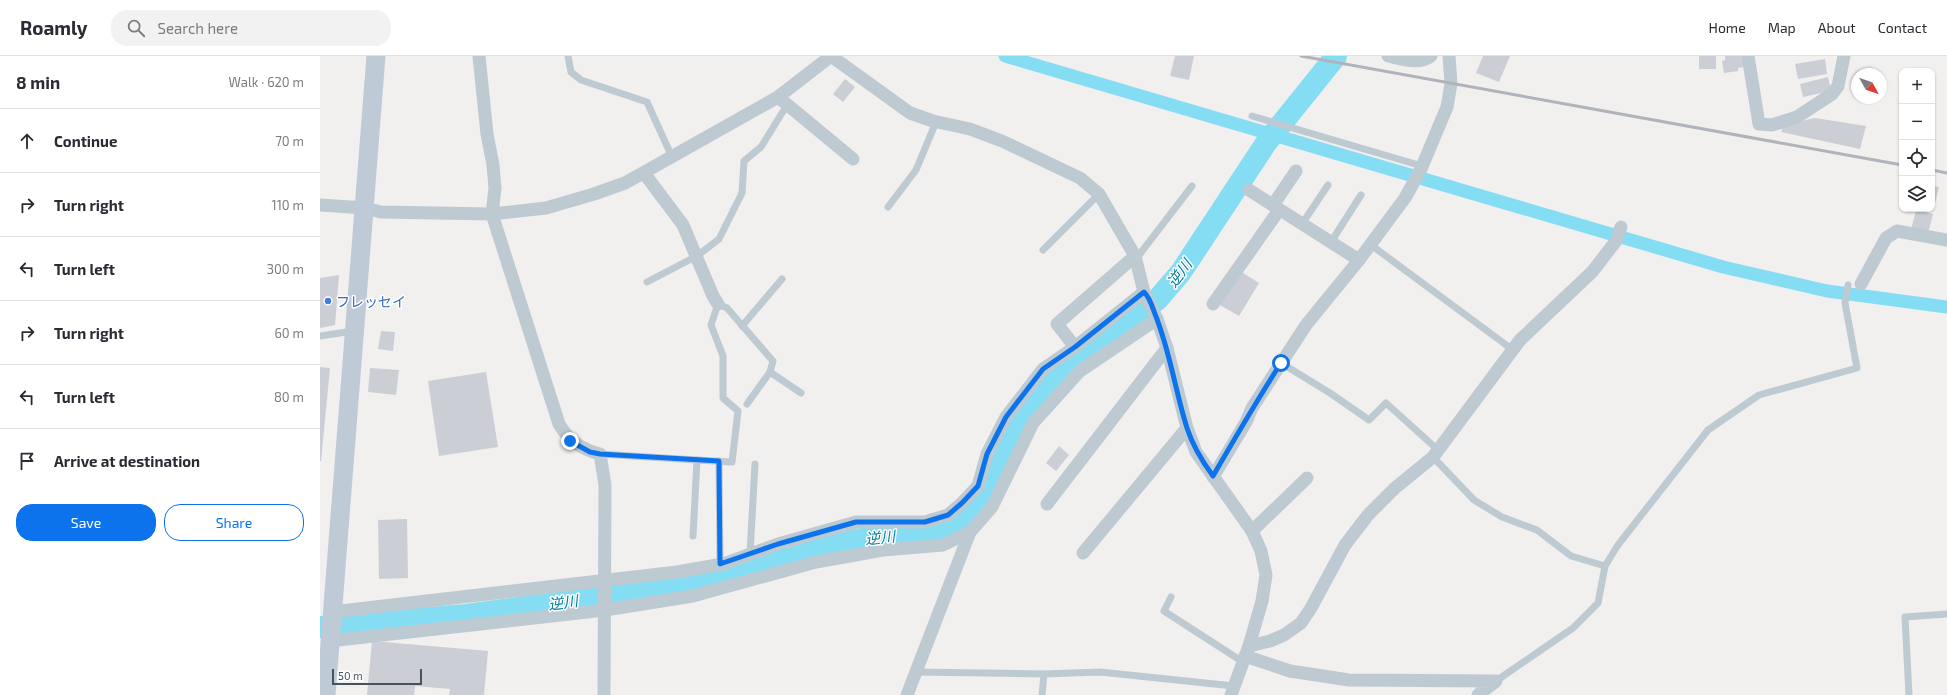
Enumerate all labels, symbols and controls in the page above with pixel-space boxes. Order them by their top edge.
search box [111,10,391,46]
text: Roamly [20,16,87,39]
icon: search [125,17,147,39]
text: Search here [157,19,238,37]
text: Home [1709,19,1746,36]
text: Map [1768,19,1796,36]
text: About [1818,19,1856,36]
text: Contact [1878,19,1927,36]
north arrow [1851,68,1887,104]
map controls [1899,68,1935,212]
button: + [1899,68,1935,104]
text: 8 min [16,72,60,92]
text: Walk · 620 m [229,74,304,90]
button: − [1899,104,1935,140]
icon: ahead [16,130,38,152]
text: Continue [54,132,117,150]
text: 70 m [275,133,304,149]
button: locate [1899,140,1935,176]
button: layers [1899,176,1935,212]
icon: right [16,194,38,216]
text: Turn right [54,196,124,214]
text: 110 m [272,197,304,213]
water label: 逆川 [1163,254,1196,290]
icon: left [16,258,38,280]
text: Turn left [54,260,115,278]
text: 300 m [267,261,304,277]
place label: フレッセイ [336,293,406,310]
marker: フレッセイ [323,296,333,306]
icon: right [16,322,38,344]
text: Turn right [54,324,124,342]
text: 60 m [274,325,304,341]
route start [1272,354,1290,372]
icon: left [16,386,38,408]
text: Turn left [54,388,115,406]
text: 80 m [274,389,304,405]
route end [561,432,579,450]
icon: arrive [16,450,38,472]
text: Arrive at destination [54,452,200,470]
button: Save [16,504,156,541]
button: Share [164,504,304,541]
water label: 逆川 [864,526,898,548]
water label: 逆川 [547,591,581,613]
scale bar [332,667,422,686]
text: 50 m [338,669,363,682]

